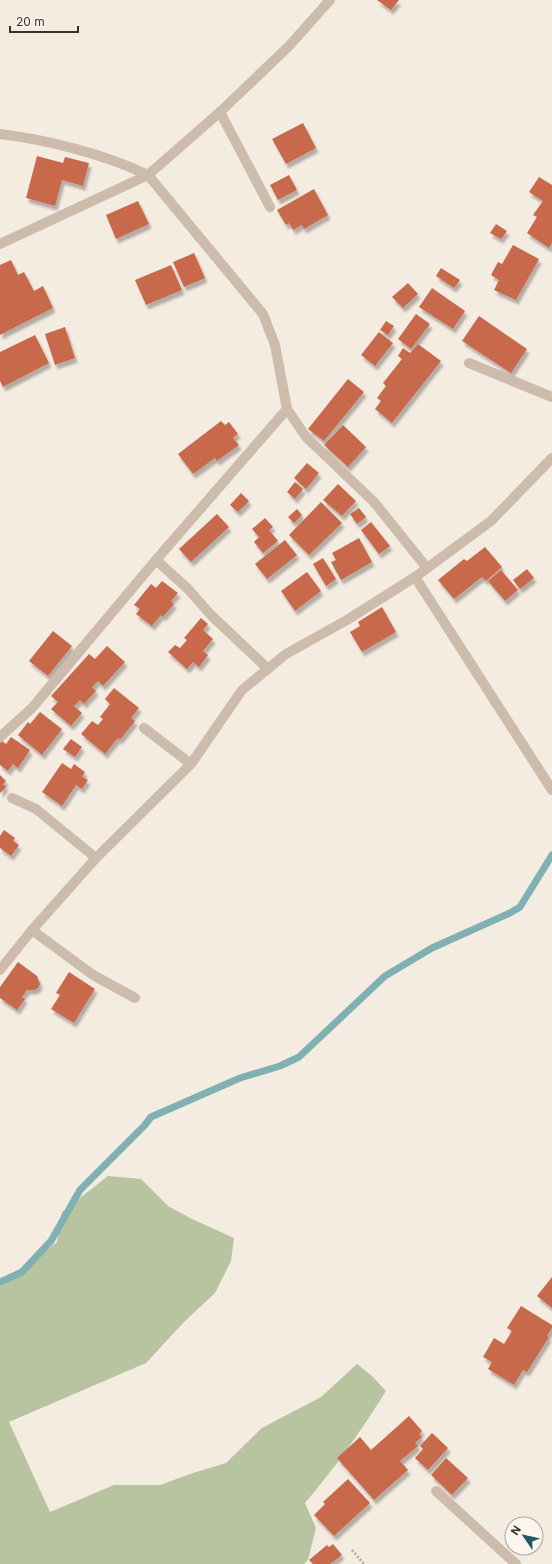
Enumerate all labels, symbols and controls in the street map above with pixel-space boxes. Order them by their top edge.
scale bar [10,8,78,34]
text: 20 m [16,14,45,29]
north arrow [504,1516,544,1556]
text: N [508,1523,524,1538]

